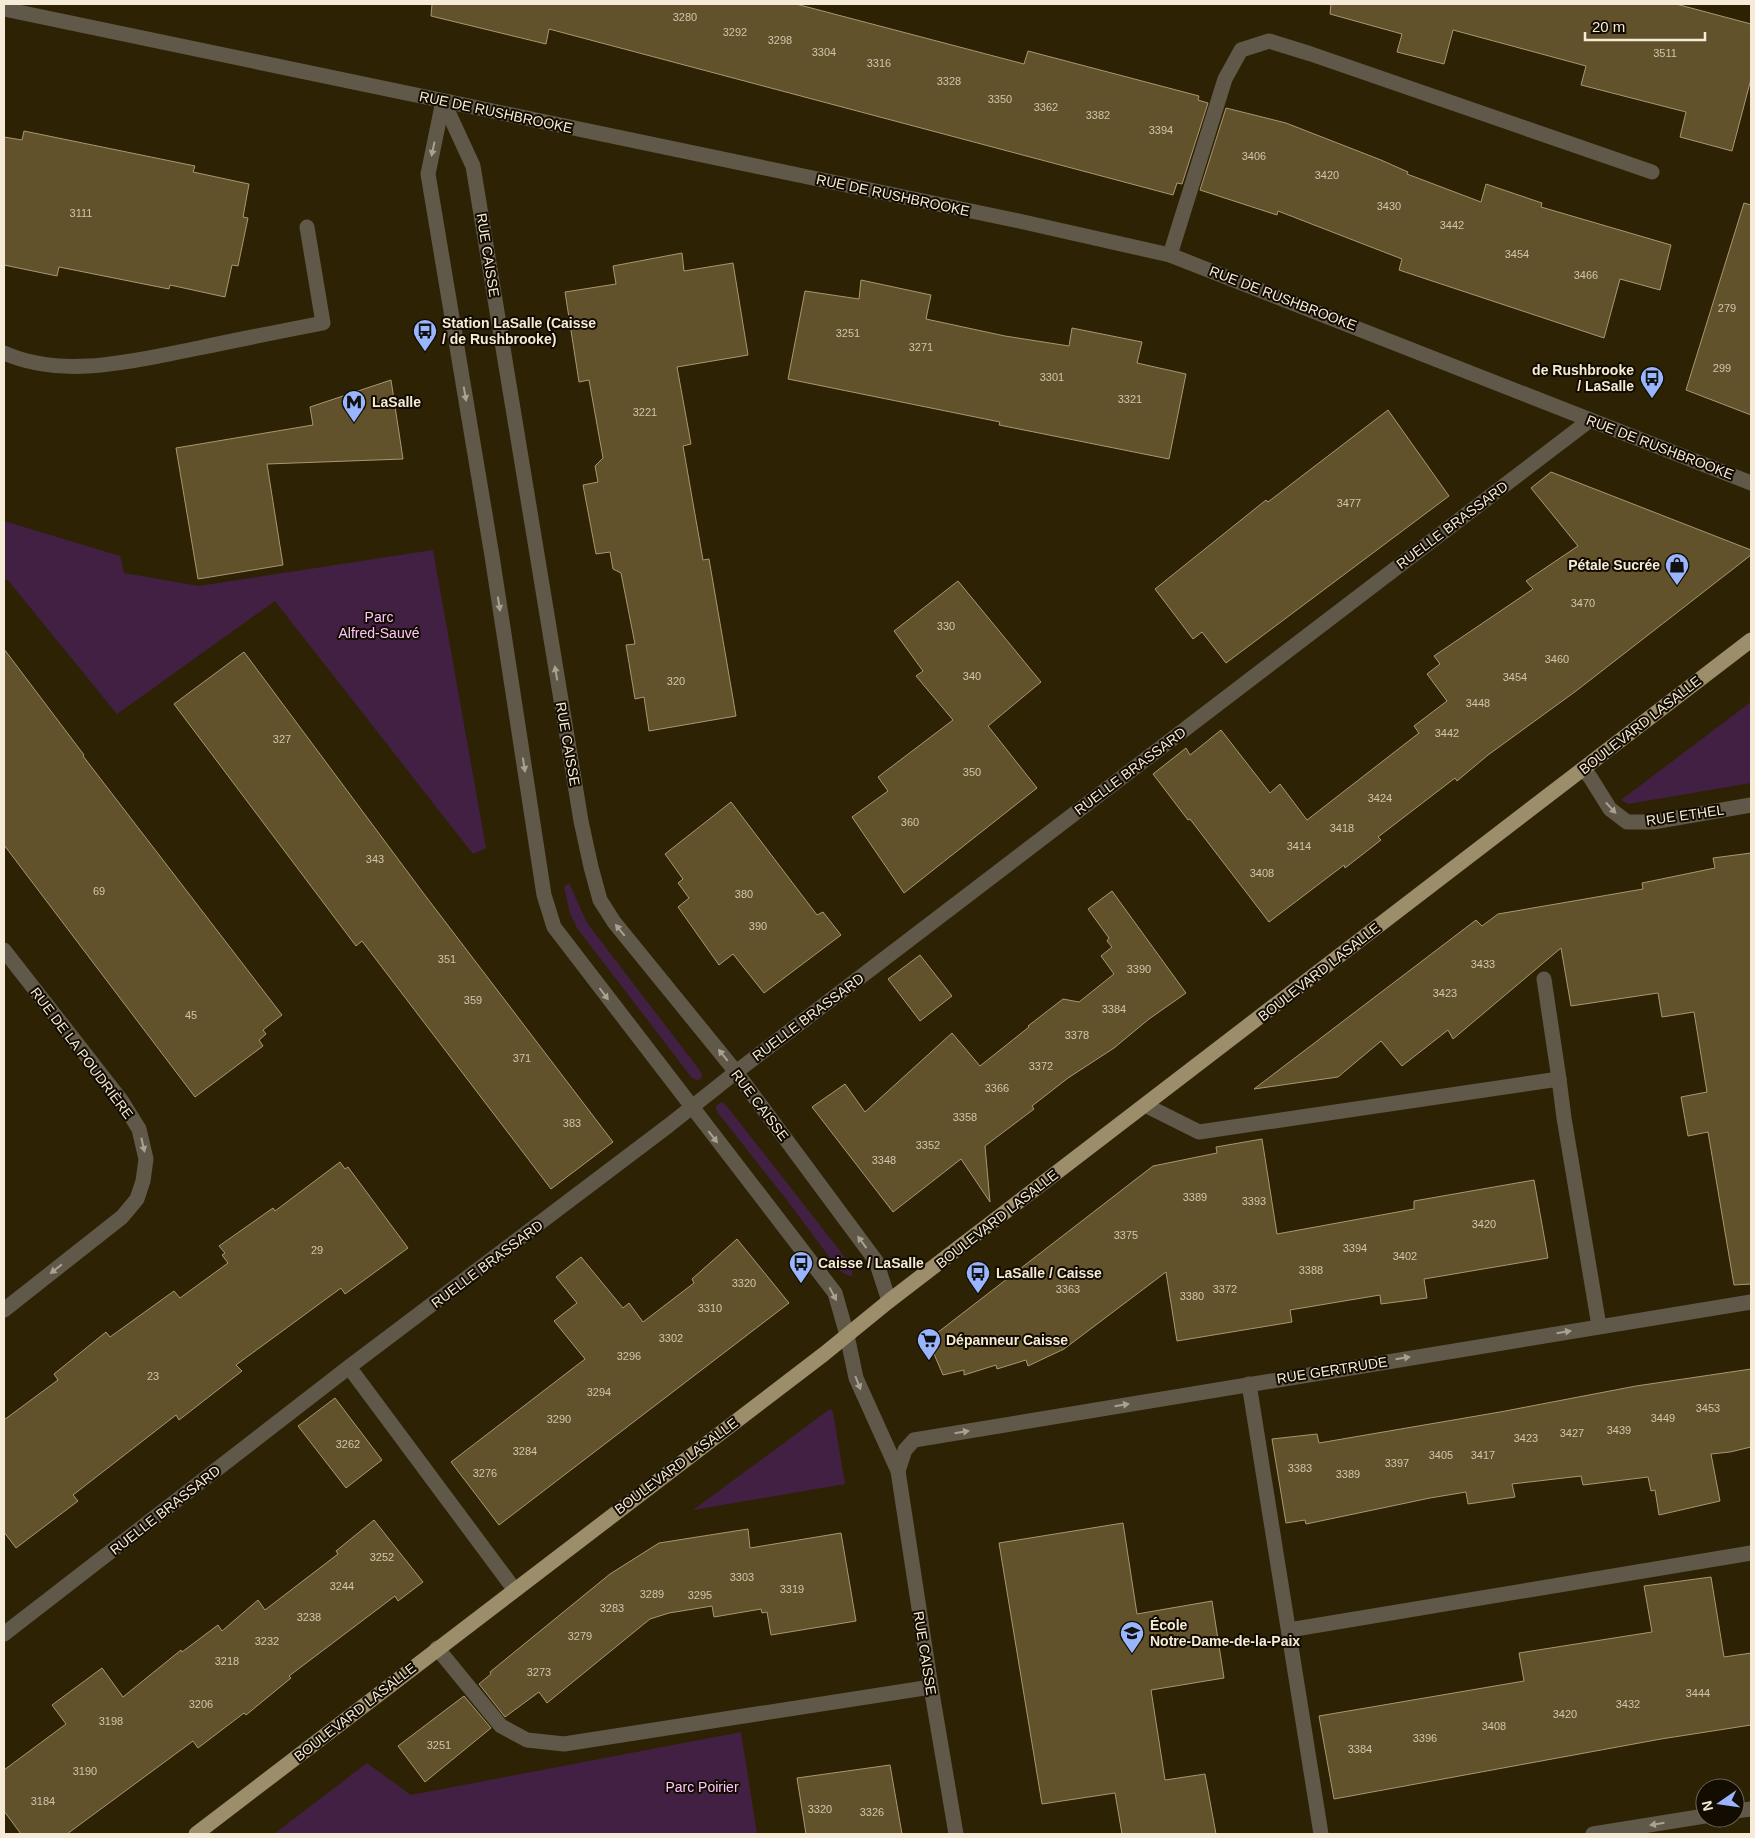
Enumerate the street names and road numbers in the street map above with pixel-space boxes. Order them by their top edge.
street label: RUE DE RUSHBROOKE [418,88,574,136]
street label: RUE DE RUSHBROOKE [815,171,971,219]
street label: RUE CAISSE [473,212,503,298]
street label: RUE DE RUSHBROOKE [1207,263,1359,333]
street label: RUE DE RUSHBROOKE [1584,412,1736,482]
street label: RUELLE BRASSARD [1393,478,1511,572]
street label: BOULEVARD LASALLE [1576,673,1704,777]
street label: RUE CAISSE [553,701,583,787]
street label: RUELLE BRASSARD [1071,724,1189,818]
street label: RUE ETHEL [1645,802,1725,828]
street label: BOULEVARD LASALLE [1255,920,1383,1024]
street label: RUELLE BRASSARD [749,970,867,1064]
street label: RUE DE LA POUDRIÈRE [27,984,137,1122]
street label: RUE CAISSE [728,1066,792,1144]
street label: BOULEVARD LASALLE [933,1167,1061,1271]
street label: RUELLE BRASSARD [428,1217,546,1311]
street label: RUE GERTRUDE [1276,1353,1388,1387]
street label: BOULEVARD LASALLE [611,1414,741,1518]
street label: RUELLE BRASSARD [107,1462,223,1558]
street label: RUE CAISSE [910,1610,940,1696]
street label: BOULEVARD LASALLE [291,1660,419,1764]

